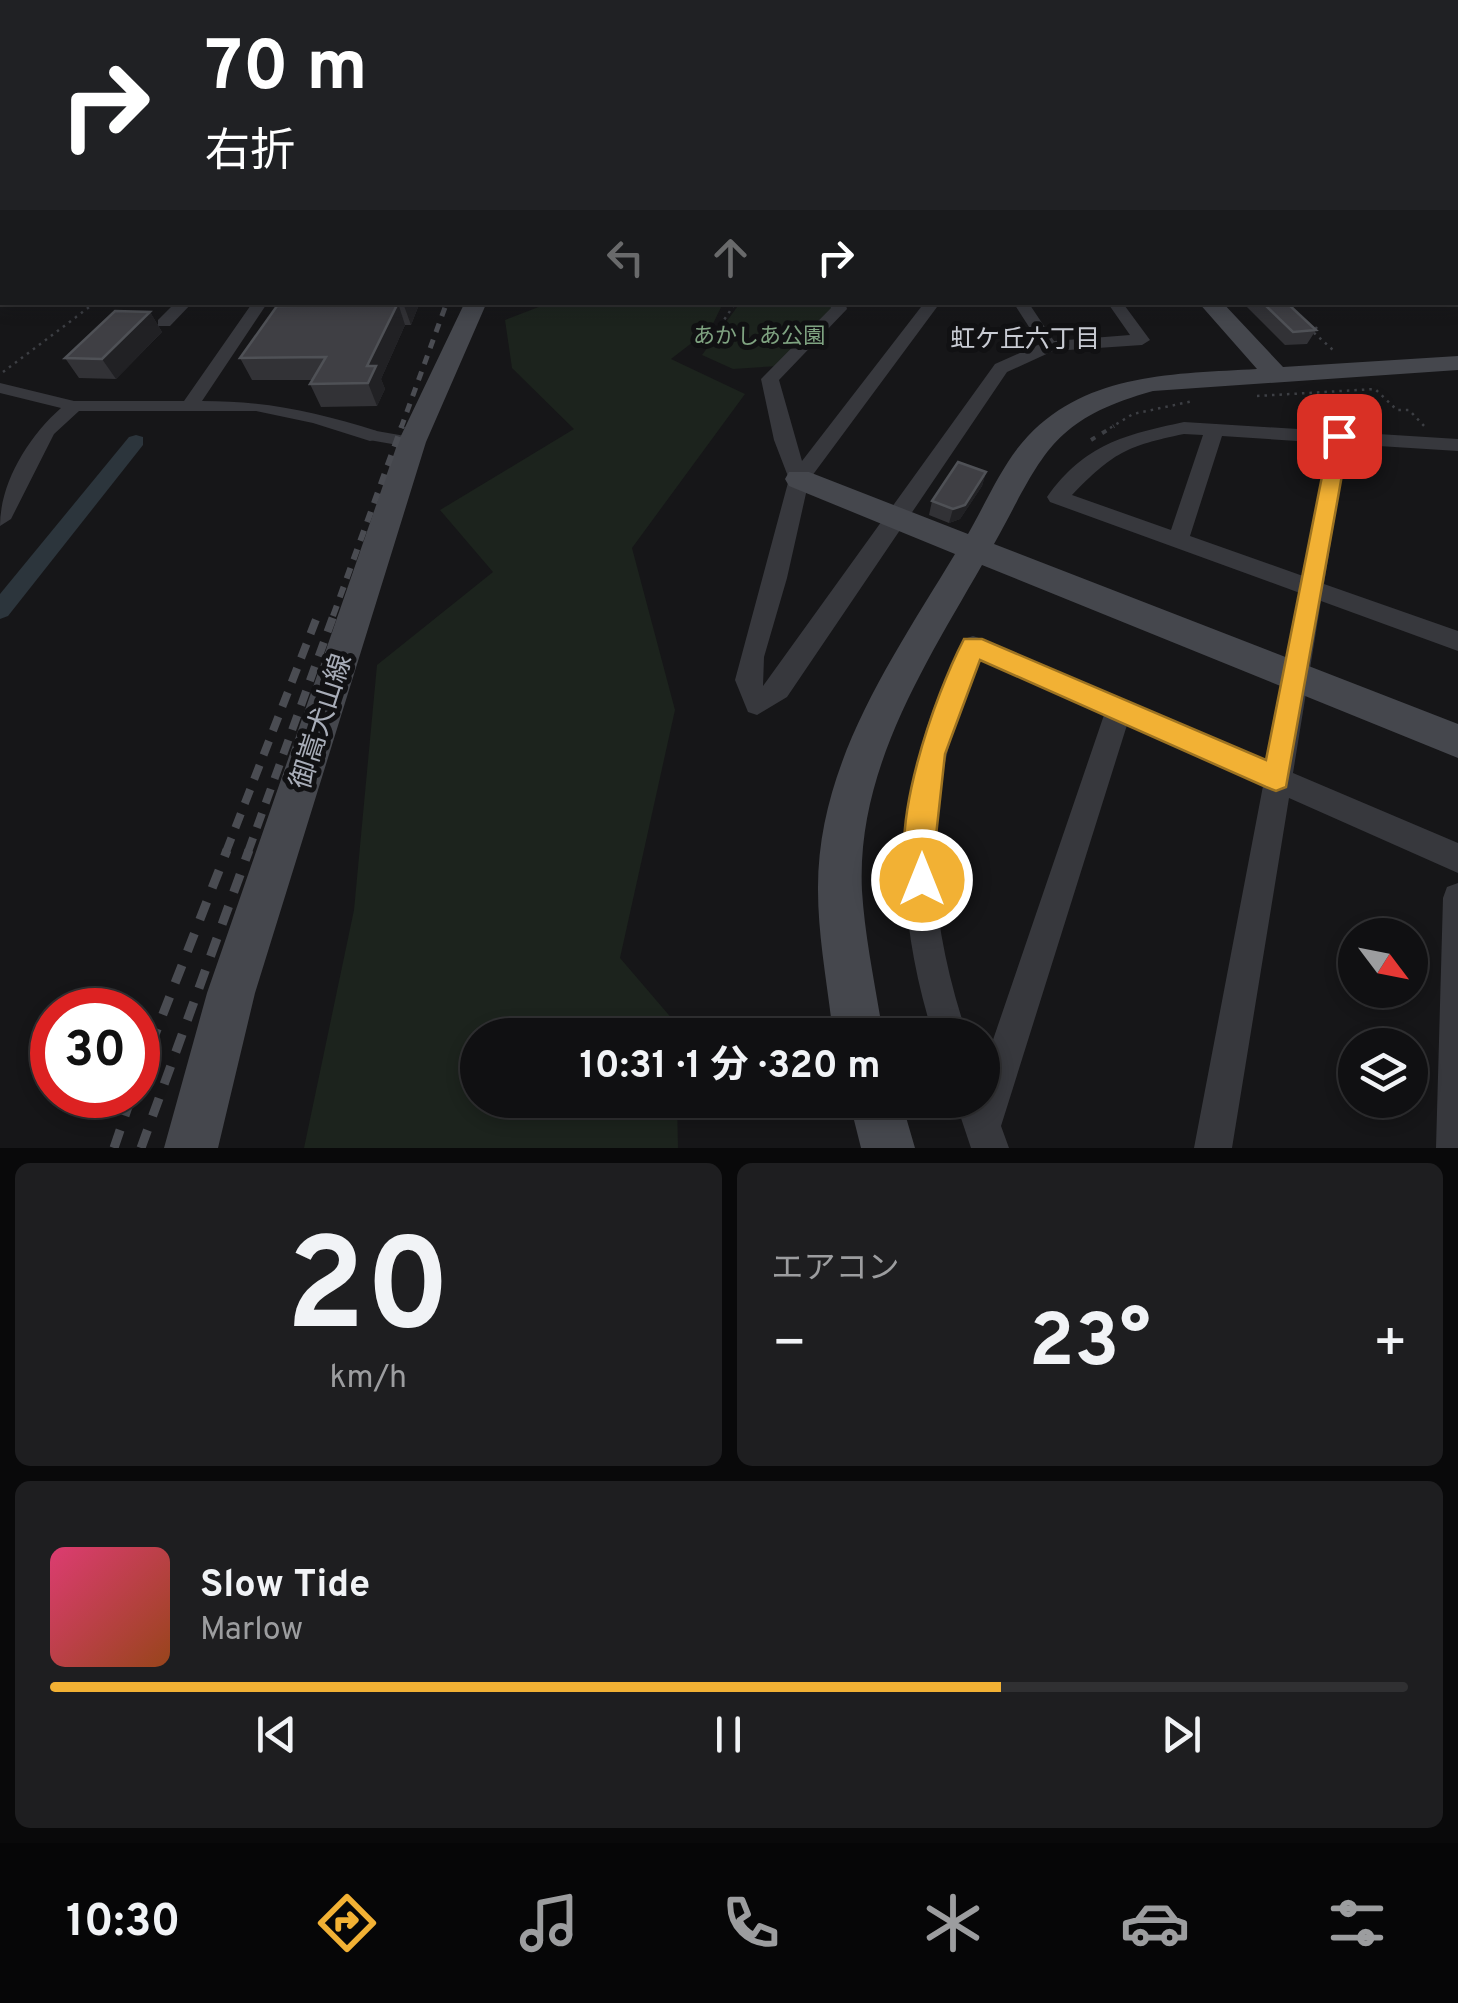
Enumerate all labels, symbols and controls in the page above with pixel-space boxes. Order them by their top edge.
text: 70 m [205,26,368,115]
icon: right [40,40,170,170]
text: 右折 [205,125,295,182]
icon: left [598,230,653,285]
icon: ahead [703,230,758,285]
icon: right [808,230,863,285]
park label: あかしあ公園 [693,324,825,351]
district label: 虹ケ丘六丁目 [950,325,1100,357]
pin [1297,394,1382,479]
icon: arrive [1312,409,1367,464]
street label: 御嵩犬山線 [284,650,362,794]
position arrow [870,828,974,932]
north arrow [1338,918,1428,1008]
map controls [1338,918,1428,1118]
speed limit sign: 30 [30,988,160,1118]
button: layers [1338,1028,1428,1118]
text: 10:31 · 1 分 · 320 m [579,1043,881,1092]
text: 20 [286,1211,451,1376]
text: エアコン [772,1250,900,1290]
text: 23° [1029,1298,1151,1393]
text: − [772,1311,807,1381]
text: + [1373,1311,1408,1381]
text: km/h [329,1359,407,1399]
text: Slow Tide [200,1562,370,1611]
text: Marlow [200,1611,303,1651]
icon: previous [249,1707,304,1762]
icon: pause [701,1707,756,1762]
icon: next [1154,1707,1209,1762]
icon: directions [312,1888,382,1958]
icon: music [514,1888,584,1958]
icon: phone [716,1888,786,1958]
icon: climate [918,1888,988,1958]
icon: car [1120,1888,1190,1958]
icon: filters [1322,1888,1392,1958]
text: 10:30 [66,1895,180,1952]

